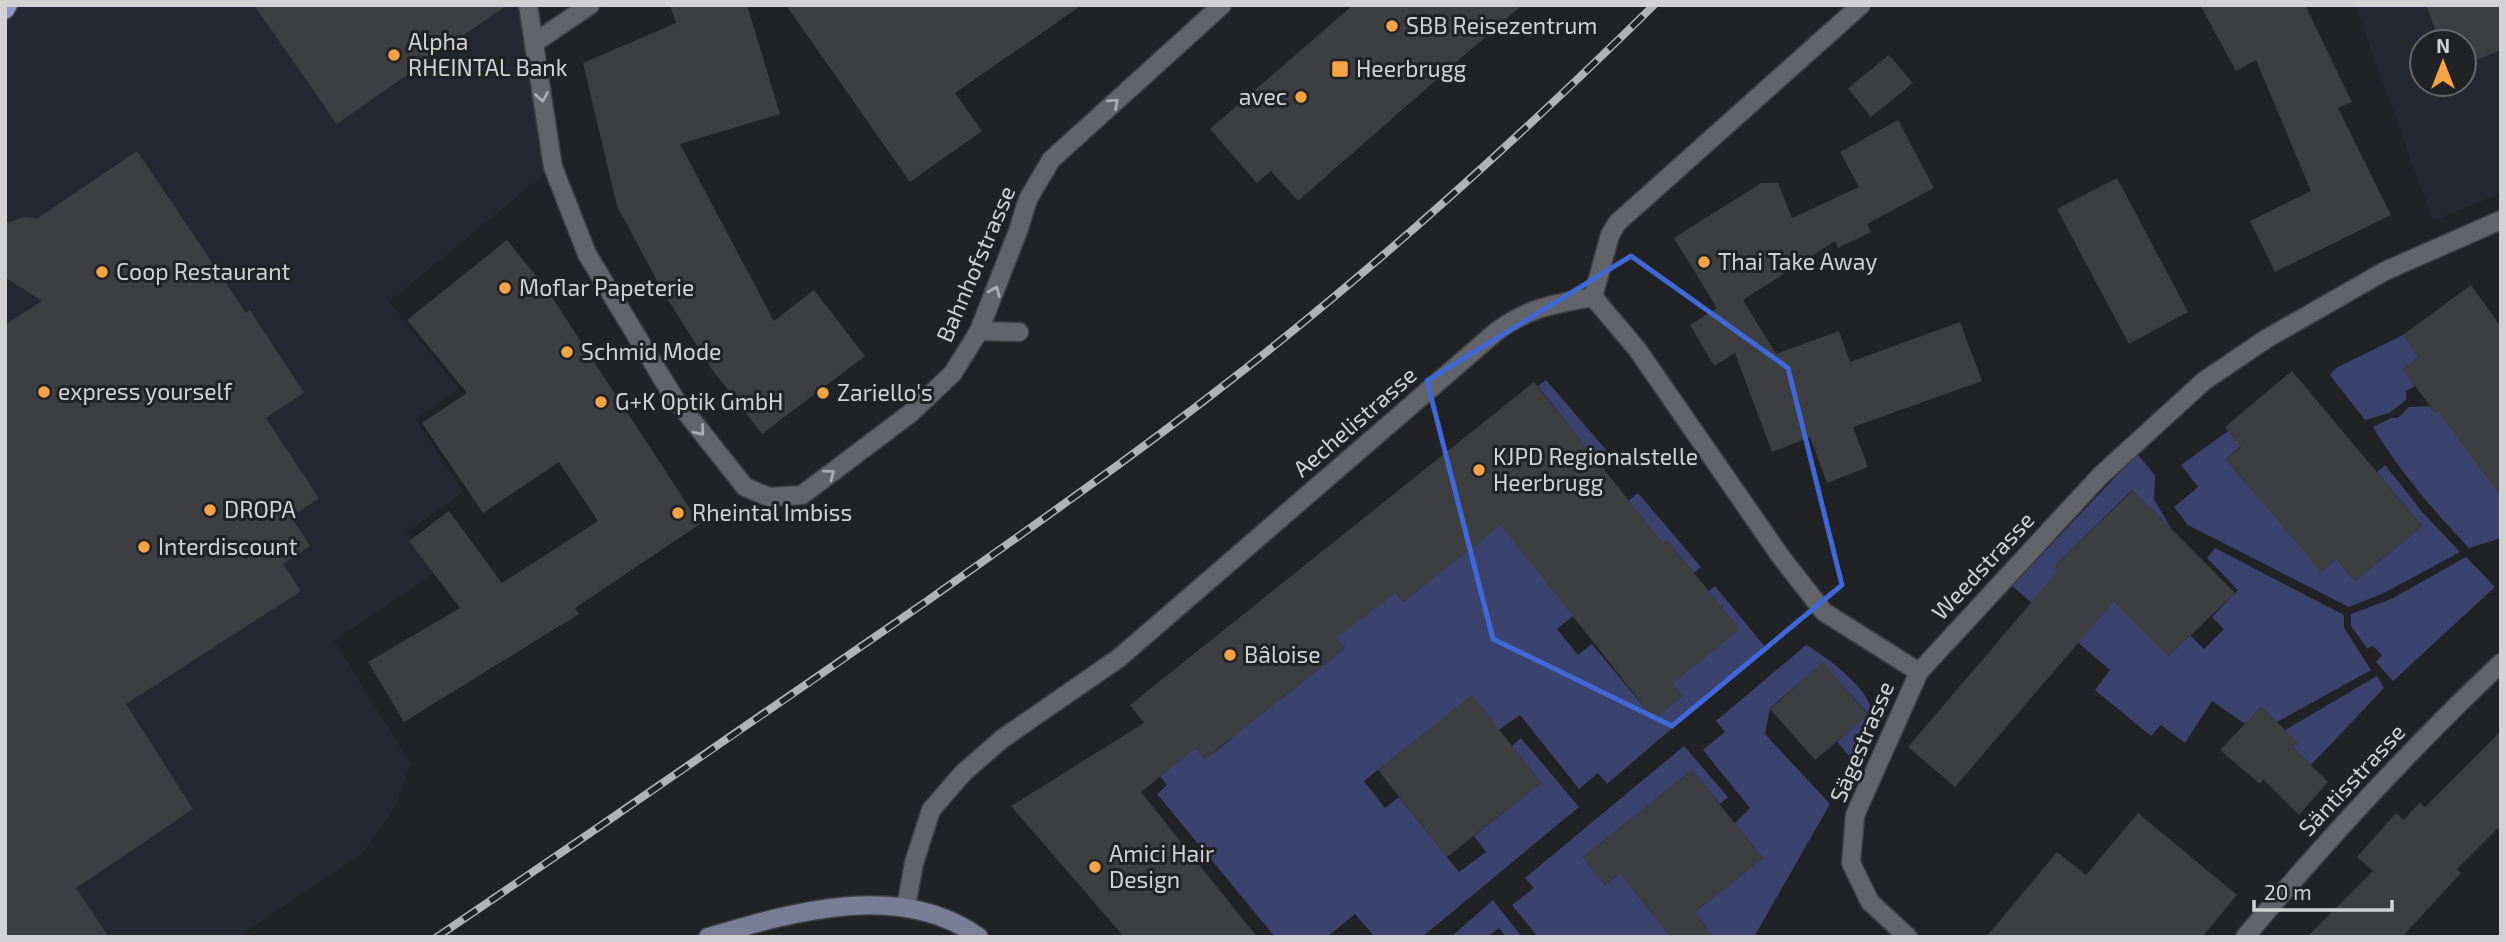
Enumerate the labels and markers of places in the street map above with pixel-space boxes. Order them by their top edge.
place label: SBB Reisezentrum [1406,11,1597,39]
marker: SBB Reisezentrum [1384,18,1400,34]
place label: Alpha RHEINTAL Bank [408,27,568,81]
marker: Alpha RHEINTAL Bank [386,47,402,63]
place label: Heerbrugg [1356,54,1467,82]
marker: Heerbrugg [1330,59,1350,79]
place label: avec [1239,82,1287,110]
marker: avec [1293,89,1309,105]
place label: Thai Take Away [1718,247,1877,275]
marker: Thai Take Away [1696,254,1712,270]
place label: Coop Restaurant [116,257,291,285]
marker: Coop Restaurant [94,264,110,280]
place label: Moflar Papeterie [519,273,694,301]
marker: Moflar Papeterie [497,280,513,296]
place label: Schmid Mode [581,337,721,365]
marker: Schmid Mode [559,344,575,360]
place label: express yourself [58,377,233,405]
place label: Zariello's [837,378,933,406]
marker: express yourself [36,384,52,400]
marker: Zariello's [815,385,831,401]
place label: G+K Optik GmbH [615,387,783,415]
marker: G+K Optik GmbH [593,394,609,410]
place label: KJPD Regionalstelle Heerbrugg [1493,442,1698,496]
marker: KJPD Regionalstelle Heerbrugg [1471,462,1487,478]
place label: DROPA [224,495,297,523]
place label: Rheintal Imbiss [692,498,852,526]
marker: DROPA [202,502,218,518]
marker: Rheintal Imbiss [670,505,686,521]
place label: Interdiscount [158,532,298,560]
marker: Interdiscount [136,539,152,555]
place label: Bâloise [1244,640,1321,668]
marker: Bâloise [1222,647,1238,663]
place label: Amici Hair Design [1109,839,1214,893]
marker: Amici Hair Design [1087,859,1103,875]

